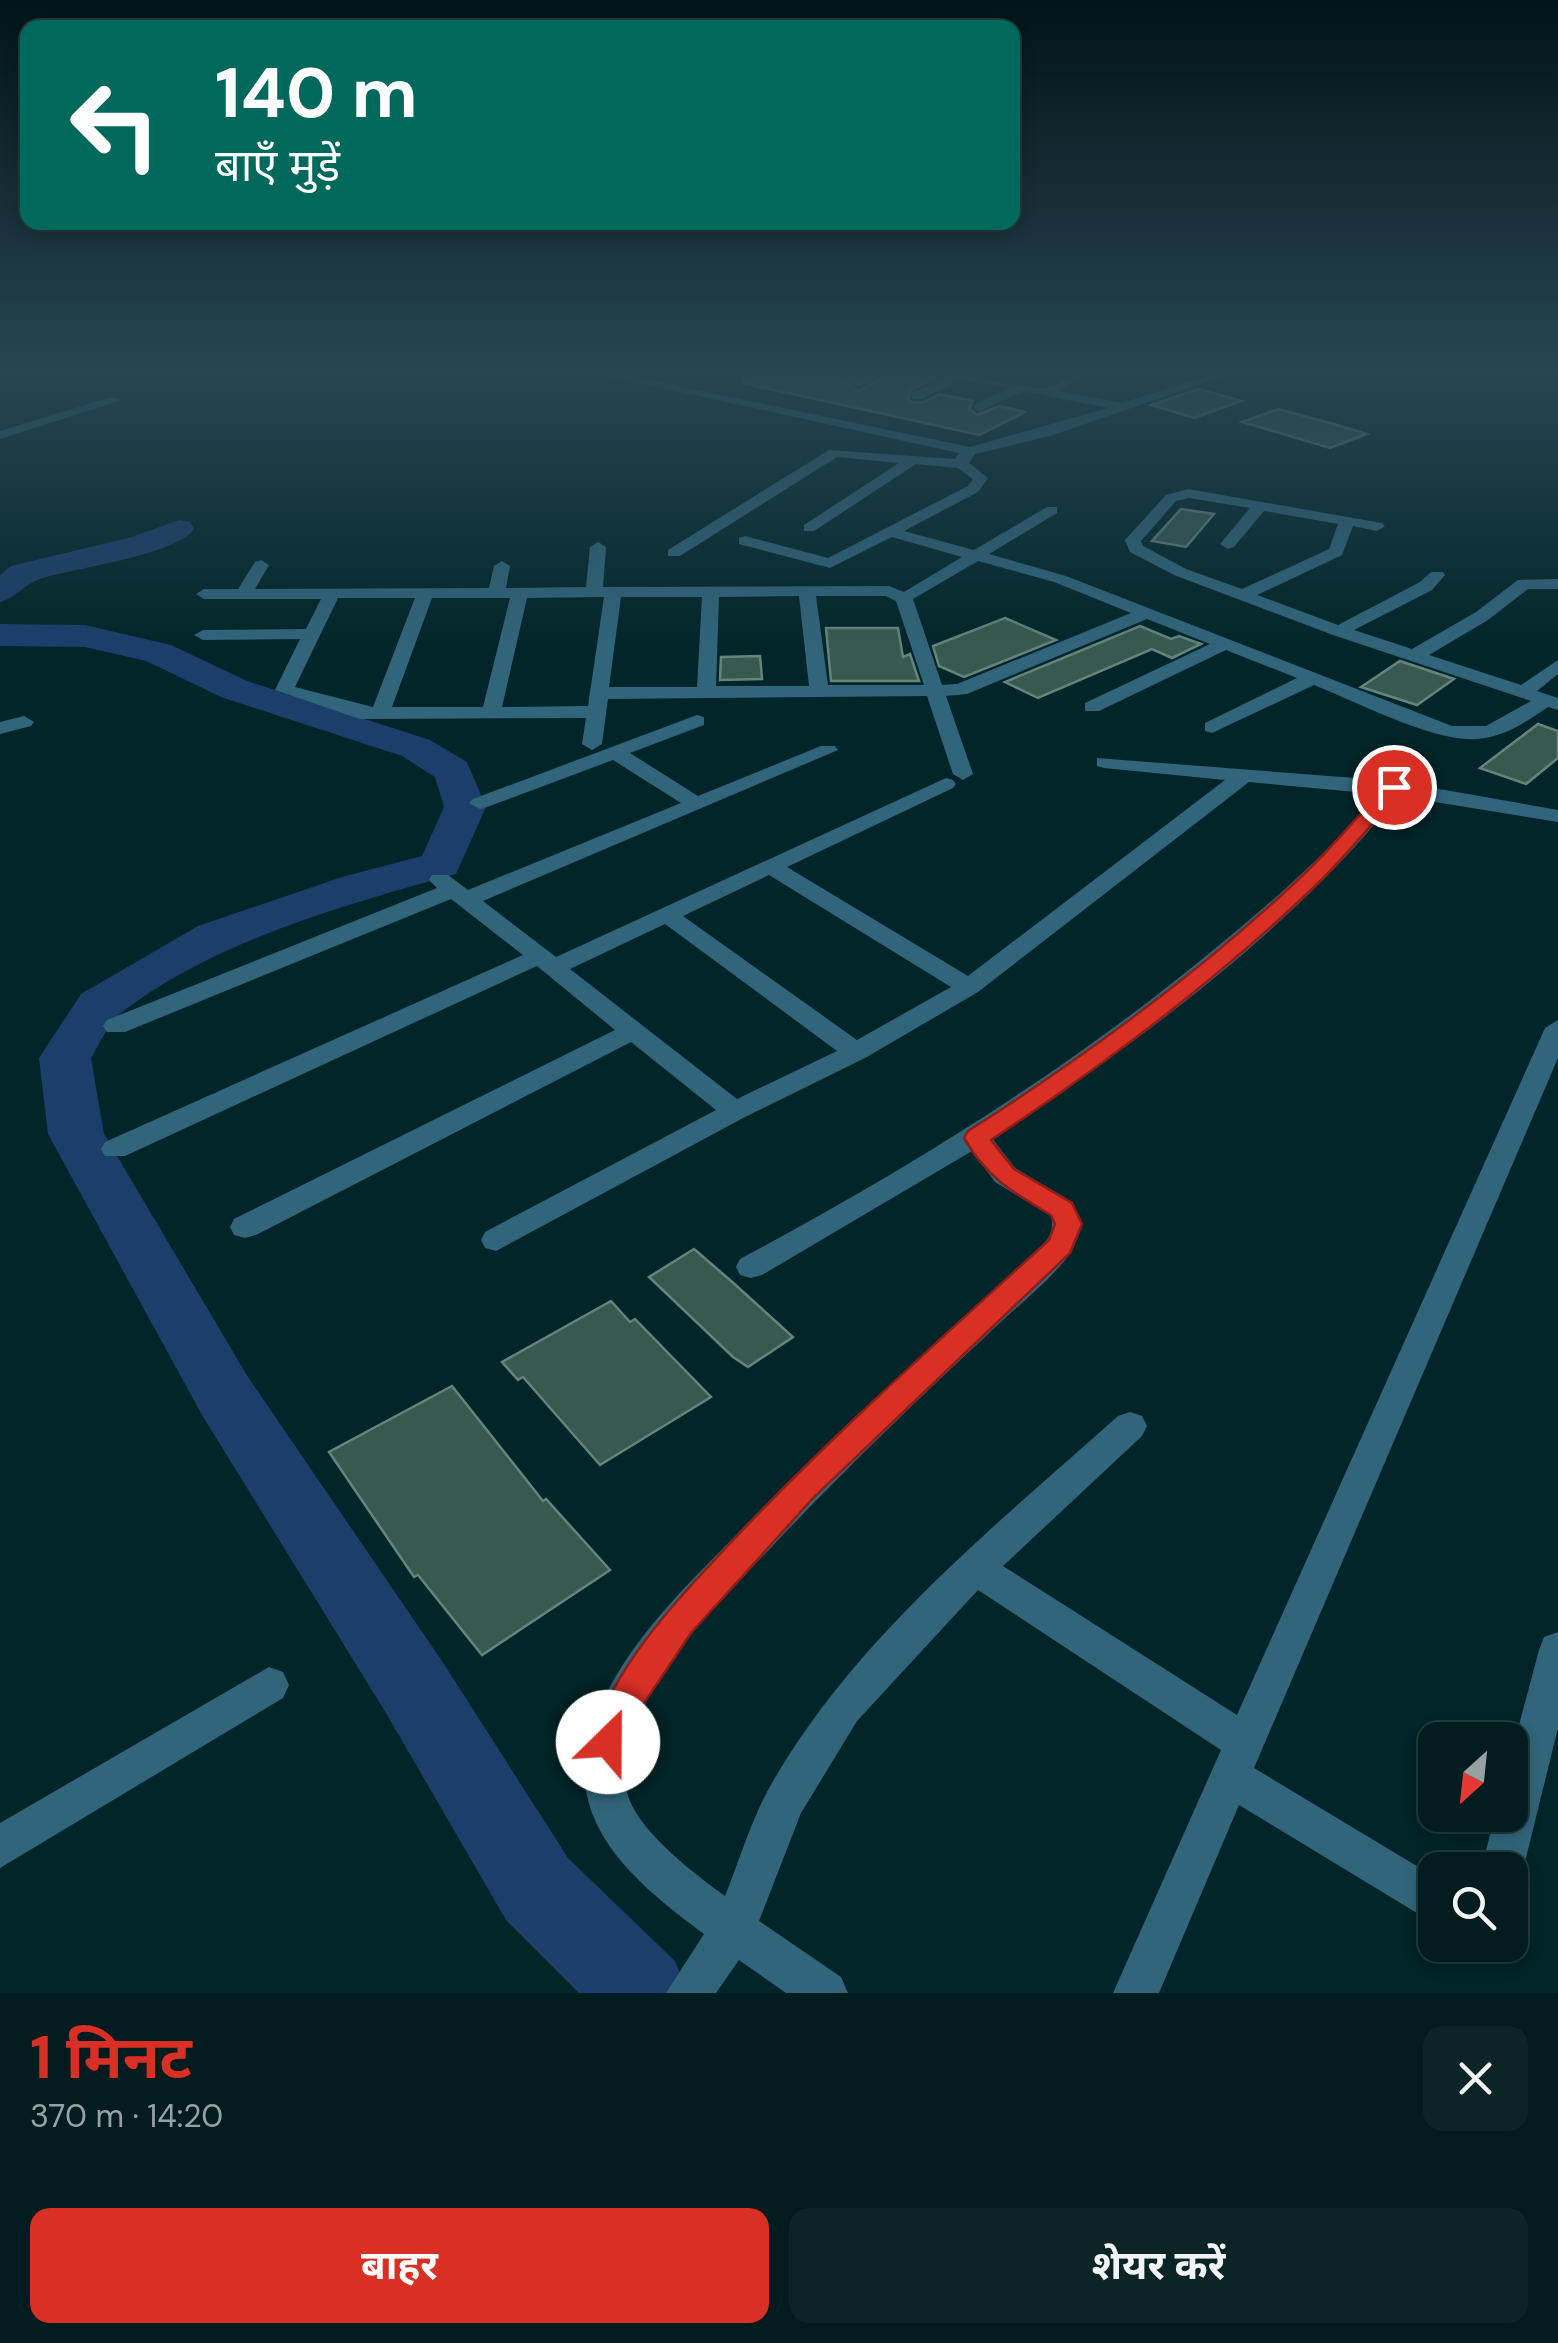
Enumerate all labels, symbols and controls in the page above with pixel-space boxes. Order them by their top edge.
text: 140 m [215,48,418,139]
icon: left [50,60,180,190]
text: बाएँ मुड़ें [215,136,340,195]
pin [1352,745,1437,830]
icon: arrive [1367,760,1422,815]
position arrow [556,1690,660,1794]
north arrow [1418,1722,1528,1832]
map controls [1418,1722,1528,1962]
button: search [1418,1852,1528,1962]
text: 1 मिनट [30,2018,192,2097]
button: close [1423,2026,1528,2131]
text: 370 m · 14:20 [30,2095,223,2137]
button: बाहर [30,2208,769,2323]
button: शेयर करें [789,2208,1528,2323]

